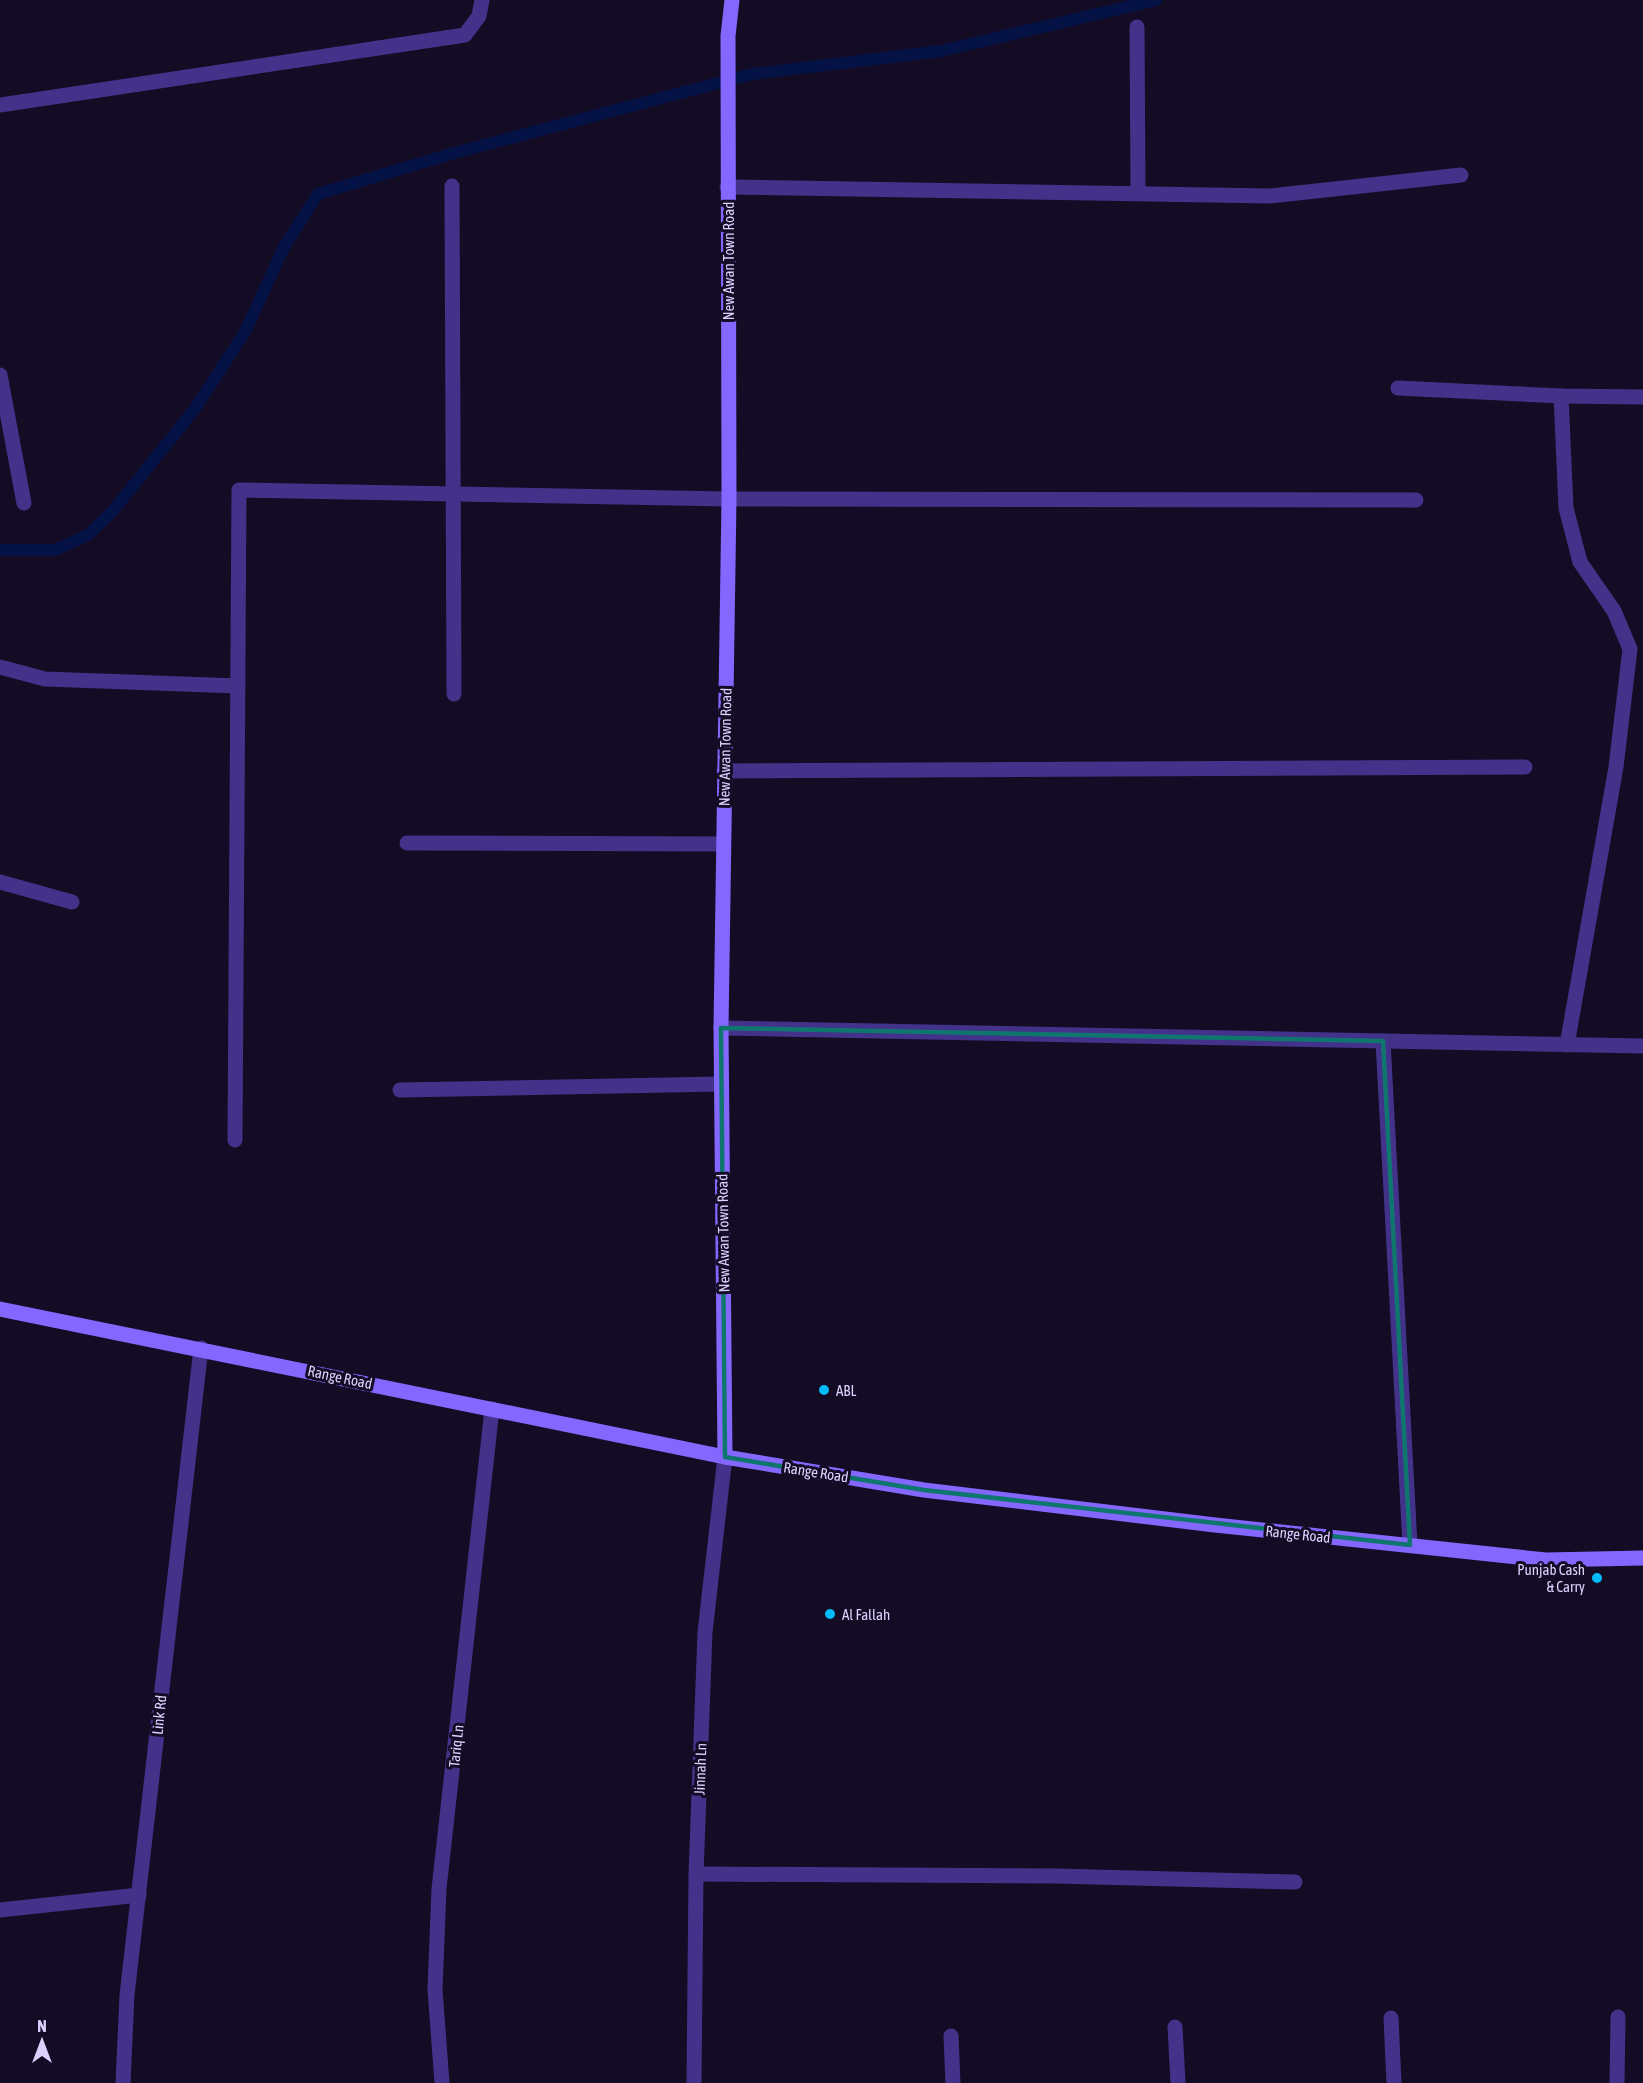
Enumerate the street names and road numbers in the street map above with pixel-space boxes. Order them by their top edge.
street label: New Awan Town Road [720,202,737,320]
street label: New Awan Town Road [715,688,735,806]
street label: New Awan Town Road [713,1174,733,1292]
street label: Range Road [306,1362,374,1392]
street label: Range Road [782,1458,850,1486]
street label: Range Road [1265,1522,1331,1546]
street label: Link Rd [148,1694,170,1736]
street label: Tariq Ln [445,1724,467,1768]
street label: Jinnah Ln [691,1743,709,1795]

